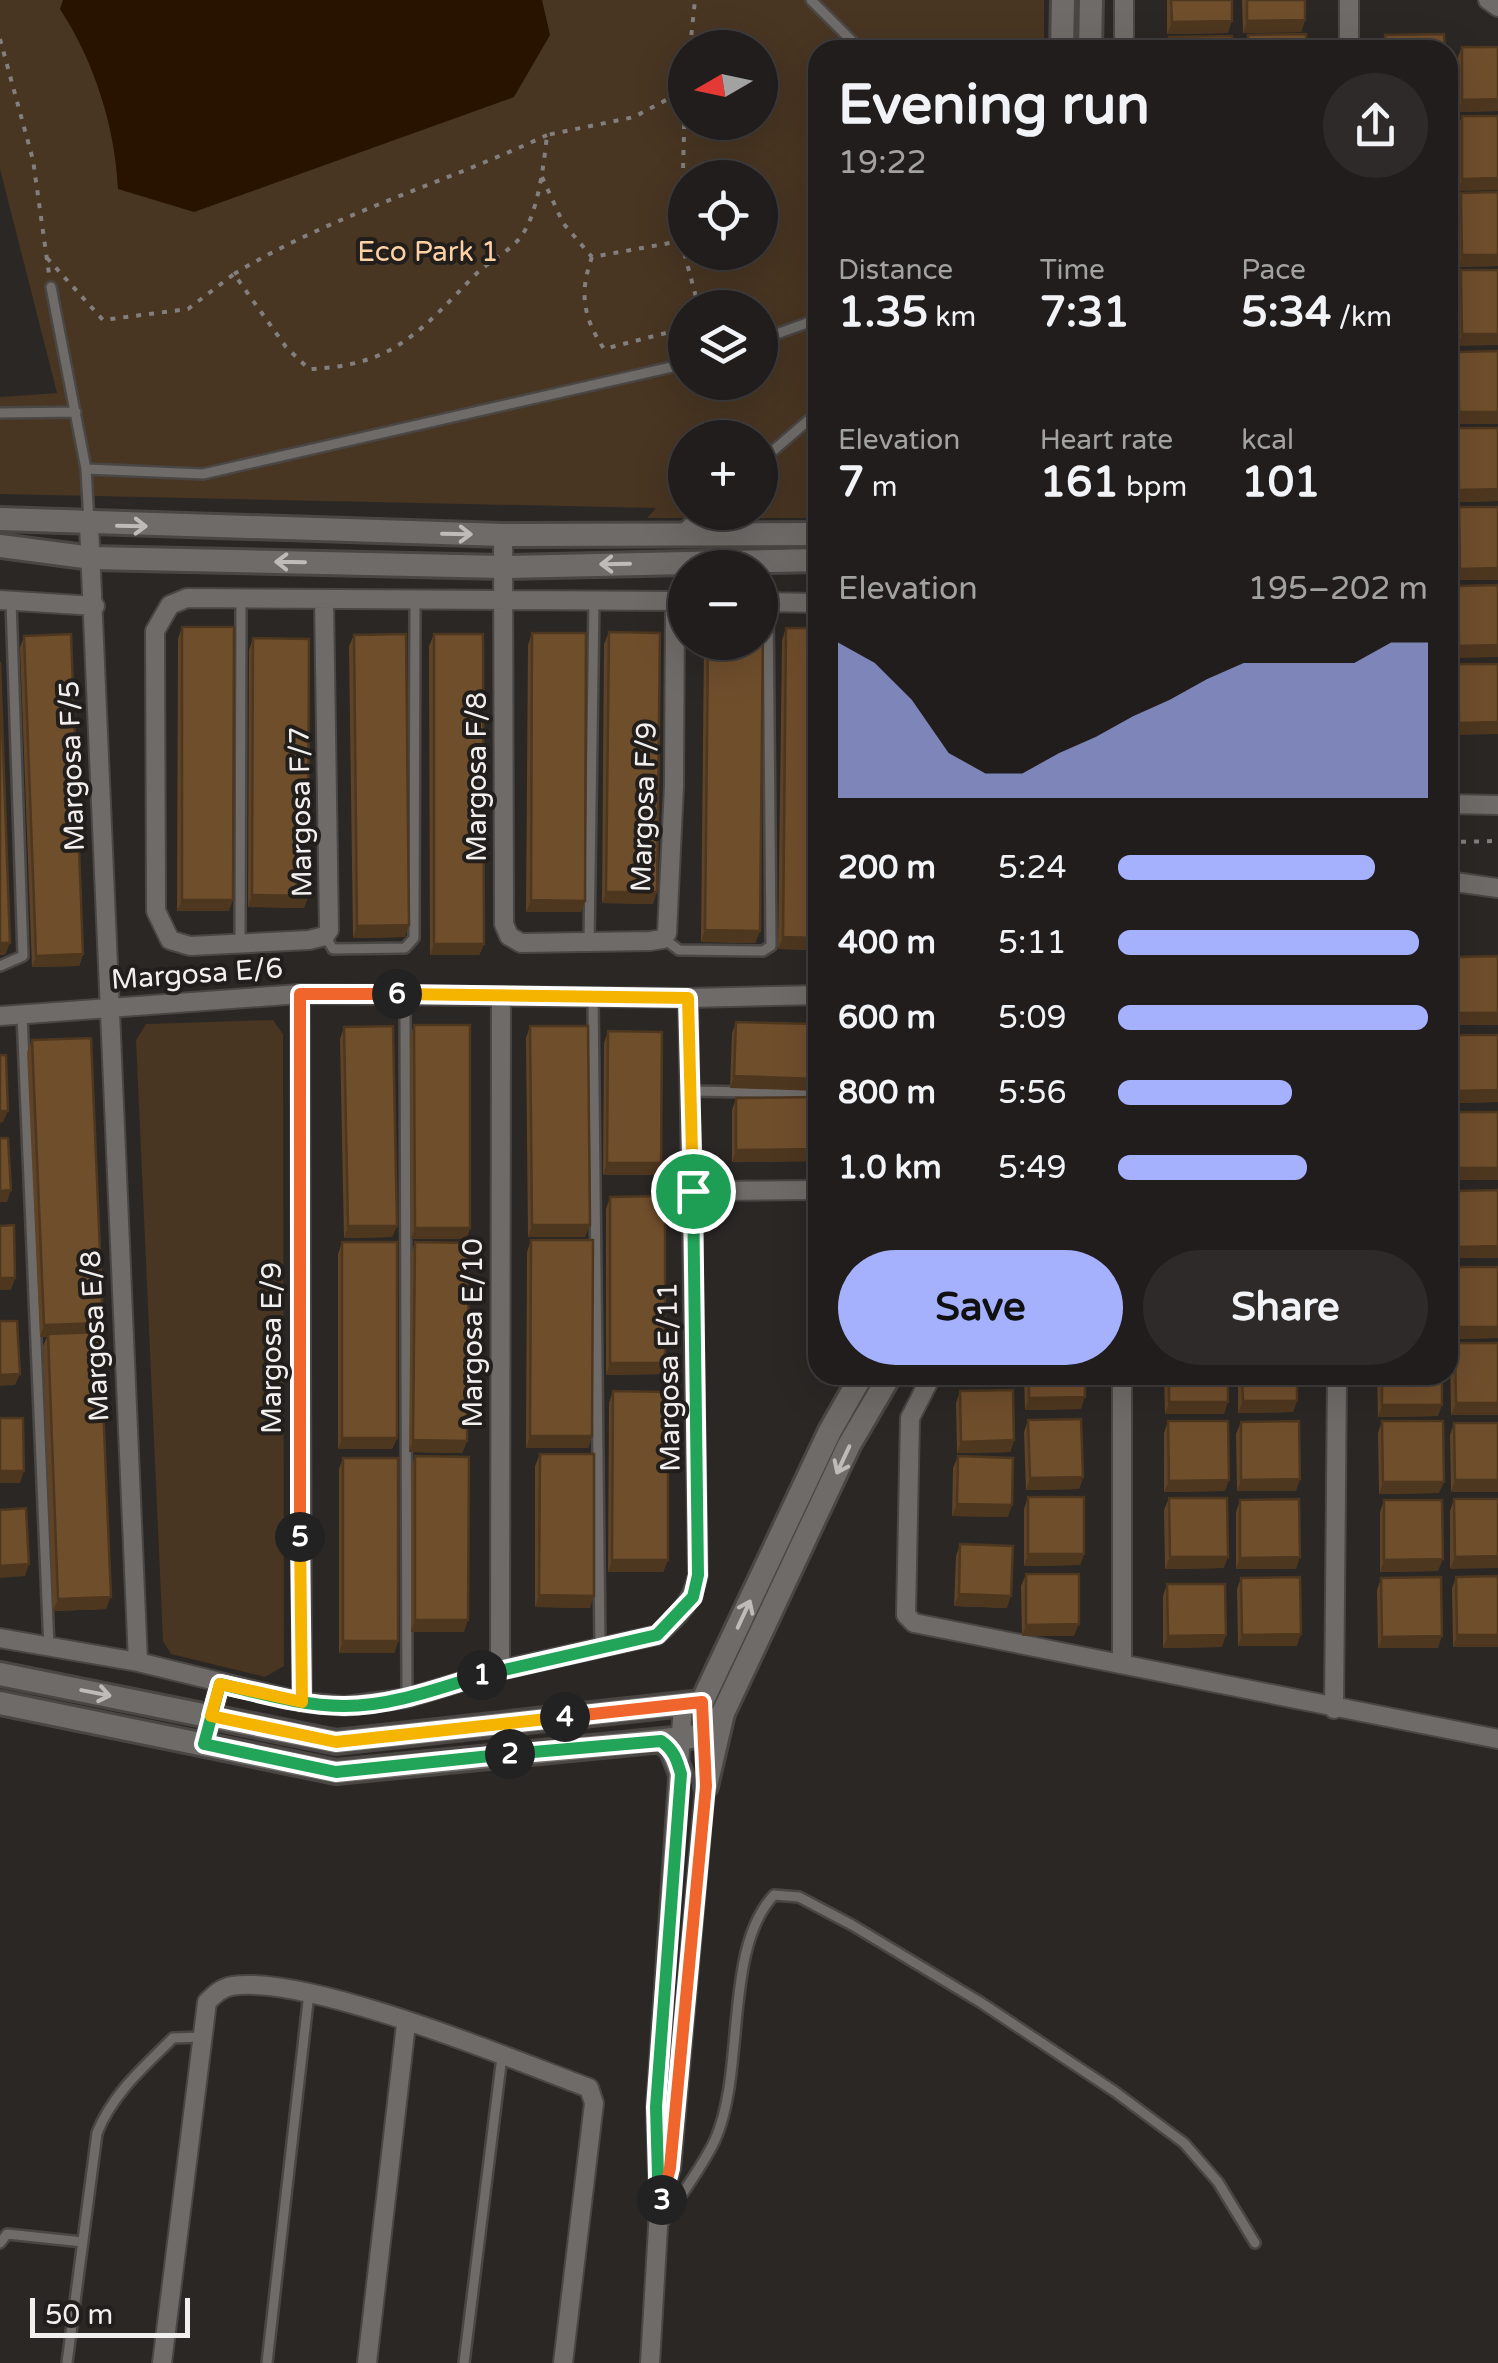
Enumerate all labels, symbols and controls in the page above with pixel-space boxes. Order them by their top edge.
north arrow [668,30,778,140]
map controls [668,30,778,660]
text: Evening run [838,73,1150,139]
button: share [1323,73,1428,178]
text: 19:22 [838,144,927,182]
button: locate [668,160,778,270]
park label: Eco Park 1 [357,235,499,269]
text: Distance [838,253,953,287]
text: Time [1040,253,1105,287]
text: Pace [1241,253,1306,287]
text: 1.35 [838,287,928,338]
text: 7:31 [1040,287,1130,338]
text: 5:34 [1241,287,1331,338]
button: layers [668,290,778,400]
text: km [928,300,976,334]
text: /km [1331,300,1392,334]
button: + [668,420,778,530]
text: Elevation [838,423,960,457]
text: Heart rate [1040,423,1173,457]
text: kcal [1241,423,1294,457]
text: 7 [838,457,864,508]
text: 161 [1040,457,1119,508]
text: 101 [1241,457,1320,508]
text: m [864,470,897,504]
text: bpm [1119,470,1187,504]
one-way arrow [116,516,148,535]
one-way arrow [441,524,473,543]
button: − [668,550,778,660]
one-way arrow [275,553,307,572]
one-way arrow [600,555,632,574]
text: Elevation [838,570,978,608]
text: 195–202 m [1248,570,1428,608]
street label: Margosa F/5 [52,680,92,852]
street label: Margosa F/8 [460,692,494,862]
street label: Margosa F/9 [624,721,664,893]
street label: Margosa F/7 [283,726,319,898]
text: 200 m [838,849,936,887]
text: 5:24 [998,849,1067,887]
text: 400 m [838,924,936,962]
text: 5:11 [998,924,1067,962]
street label: Margosa E/6 [110,951,284,997]
pin: 6 [372,969,422,1019]
text: 6 [388,977,406,1011]
text: 600 m [838,999,936,1037]
text: 5:09 [998,999,1067,1037]
text: 800 m [838,1074,936,1112]
text: 5:56 [998,1074,1067,1112]
pin [651,1149,736,1234]
text: 1.0 km [838,1149,942,1187]
text: 5:49 [998,1149,1067,1187]
icon: arrive [666,1164,721,1219]
street label: Margosa E/10 [456,1238,490,1428]
street label: Margosa E/8 [74,1249,116,1423]
button: Save [838,1250,1123,1365]
button: Share [1143,1250,1428,1365]
street label: Margosa E/9 [255,1262,289,1434]
street label: Margosa E/11 [650,1282,688,1472]
one-way arrow [832,1444,851,1474]
pin: 5 [275,1512,325,1562]
text: 5 [291,1520,309,1554]
one-way arrow [736,1599,754,1629]
pin: 1 [457,1650,507,1700]
text: 1 [473,1658,491,1692]
one-way arrow [79,1684,111,1703]
pin: 4 [540,1692,590,1742]
text: 4 [556,1700,574,1734]
pin: 2 [485,1729,535,1779]
text: 2 [501,1737,519,1771]
pin: 3 [637,2175,687,2225]
text: 3 [653,2183,671,2217]
scale bar [30,2293,190,2338]
text: 50 m [45,2298,113,2332]

